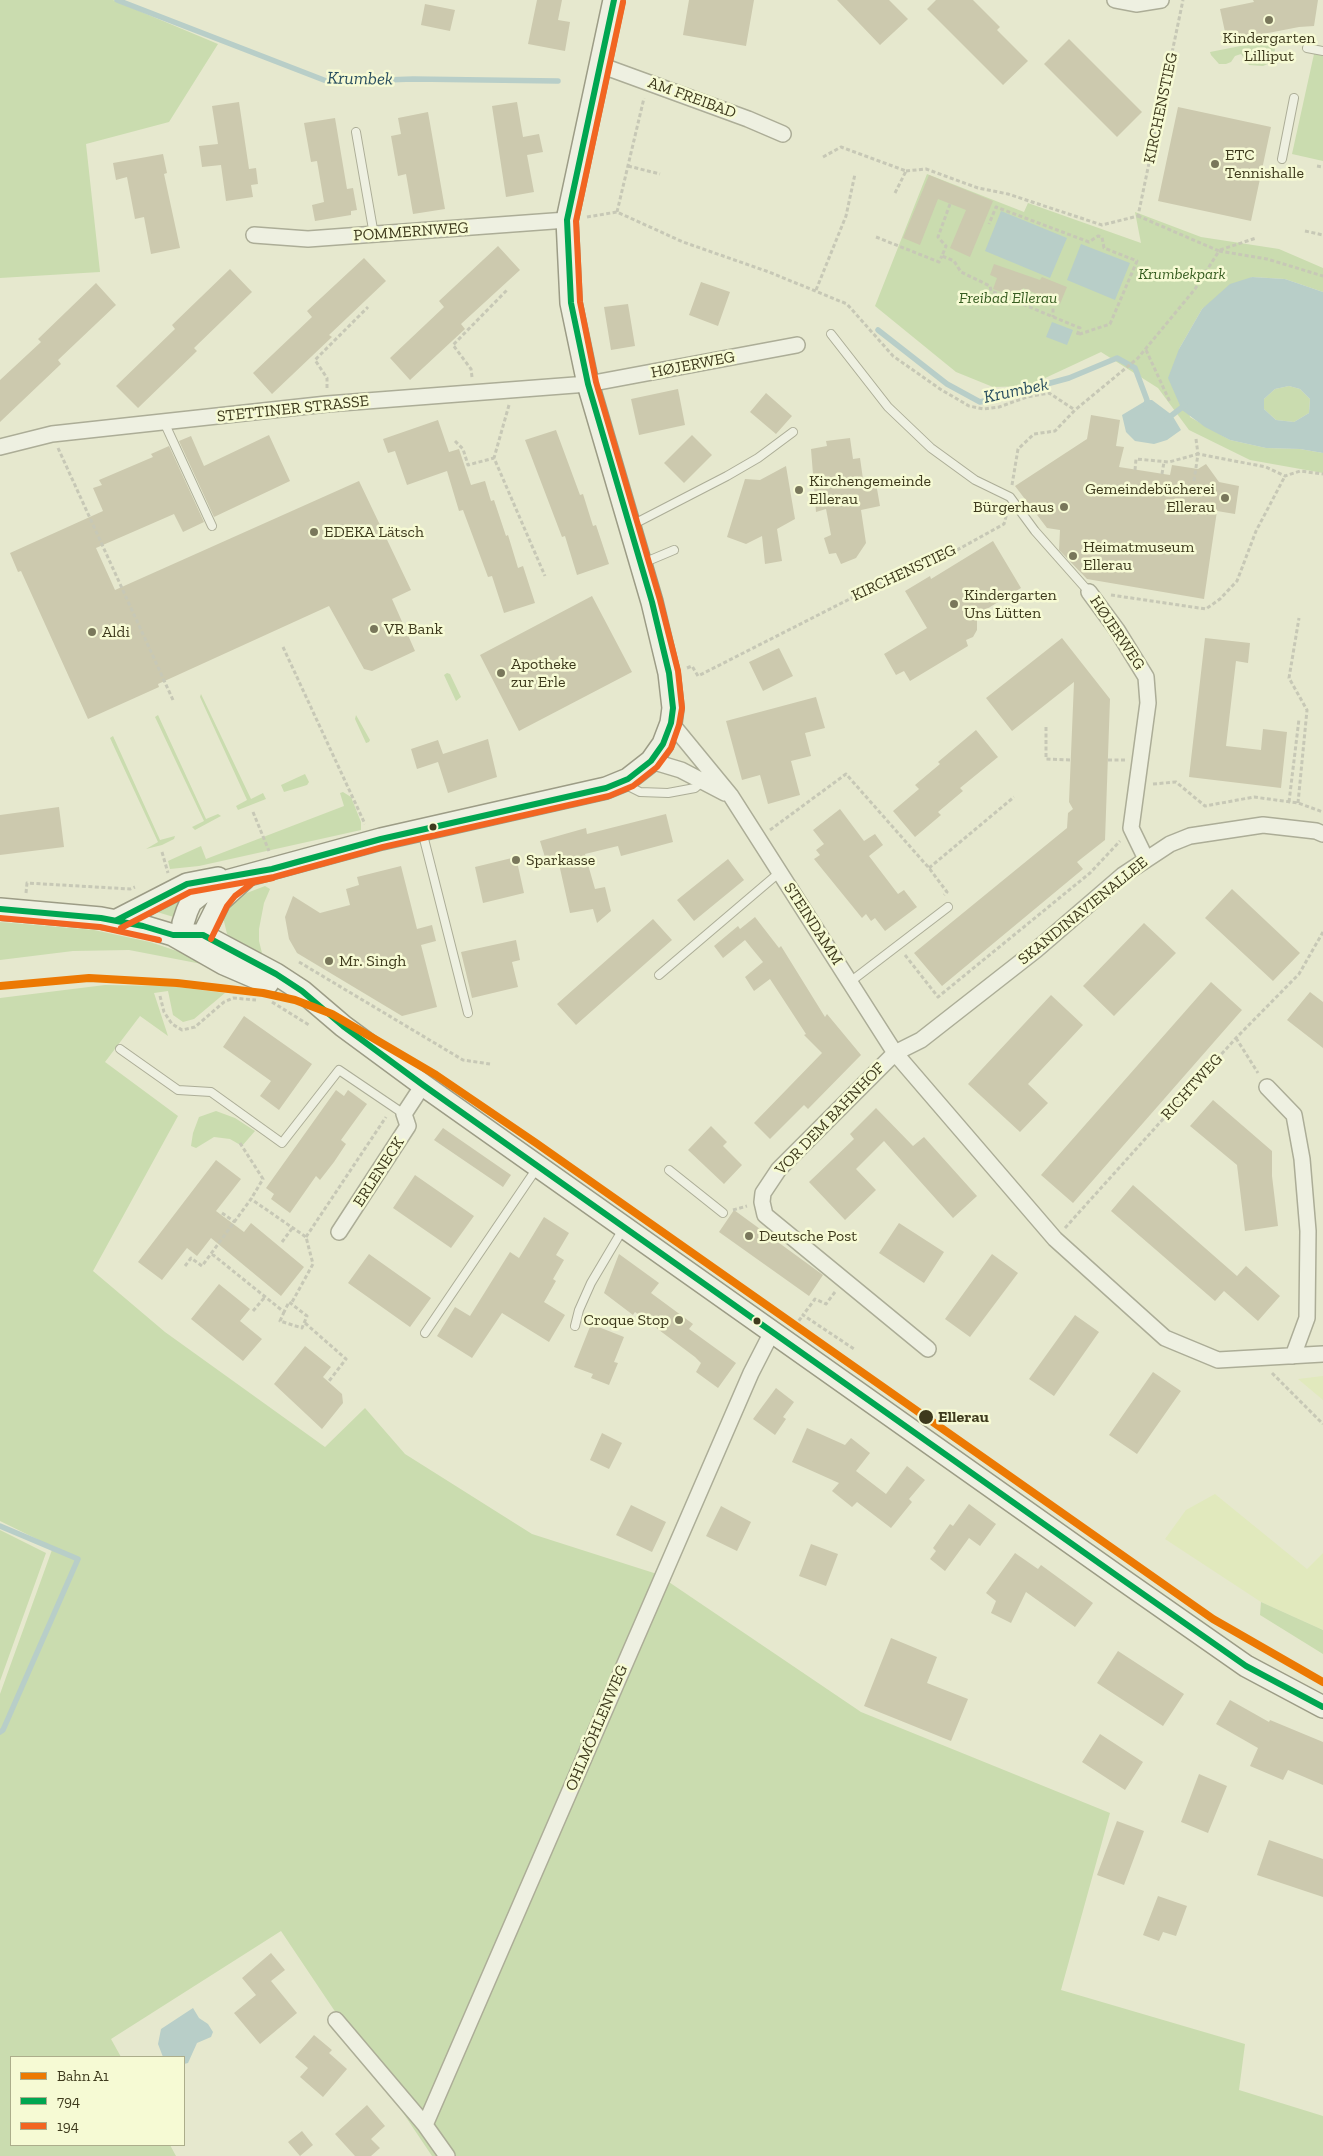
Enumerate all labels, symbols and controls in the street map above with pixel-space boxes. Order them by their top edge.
marker: Kindergarten Lilliput [1263,14,1275,26]
place label: Kindergarten Lilliput [1223,28,1315,66]
street label: KIRCHENSTIEG [1140,51,1182,165]
water label: Krumbek [327,68,393,90]
street label: AM FREIBAD [645,73,739,123]
place label: ETC Tennishalle [1225,145,1304,183]
marker: ETC Tennishalle [1209,158,1221,170]
street label: POMMERNWEG [353,218,469,246]
park label: Krumbekpark [1138,264,1226,284]
park label: Freibad Ellerau [959,288,1057,308]
street label: HØJERWEG [649,347,737,383]
water label: Krumbek [982,374,1050,408]
street label: STETTINER STRASSE [216,391,370,427]
place label: Kirchengemeinde Ellerau [809,471,931,509]
place label: Gemeindebücherei Ellerau [1085,479,1215,517]
marker: Kirchengemeinde Ellerau [793,484,805,496]
marker: Gemeindebücherei Ellerau [1219,492,1231,504]
place label: Bürgerhaus [973,497,1054,517]
marker: Bürgerhaus [1058,501,1070,513]
place label: EDEKA Lätsch [324,522,424,542]
marker: EDEKA Lätsch [308,526,320,538]
place label: Heimatmuseum Ellerau [1083,537,1194,575]
street label: KIRCHENSTIEG [849,540,959,606]
marker: Heimatmuseum Ellerau [1067,550,1079,562]
place label: Kindergarten Uns Lütten [964,585,1057,623]
street label: HØJERWEG [1085,592,1149,674]
marker: Kindergarten Uns Lütten [948,598,960,610]
place label: VR Bank [384,619,443,639]
place label: Aldi [102,622,130,642]
marker: VR Bank [368,623,380,635]
marker: Aldi [86,626,98,638]
place label: Apotheke zur Erle [511,654,576,692]
marker: Apotheke zur Erle [495,667,507,679]
unlabelled marker [428,822,438,832]
place label: Sparkasse [526,850,595,870]
street label: SKANDINAVIENALLEE [1014,853,1152,969]
marker: Sparkasse [510,854,522,866]
street label: STEINDAMM [779,879,847,969]
place label: Mr. Singh [339,951,406,971]
marker: Mr. Singh [323,955,335,967]
street label: RICHTWEG [1157,1050,1227,1124]
street label: VOR DEM BAHNHOF [771,1059,889,1179]
street label: ERLENECK [349,1134,409,1210]
place label: Deutsche Post [759,1226,857,1246]
marker: Deutsche Post [743,1230,755,1242]
place label: Croque Stop [584,1310,669,1330]
marker: Croque Stop [673,1314,685,1326]
unlabelled marker [752,1316,762,1326]
place label: Ellerau [938,1407,989,1427]
marker: Ellerau [917,1408,935,1426]
street label: OHLMÖHLENWEG [562,1662,632,1794]
legend [10,2056,185,2146]
text: Bahn A1 [57,2067,109,2085]
text: 794 [57,2092,80,2110]
text: 194 [57,2117,79,2135]

